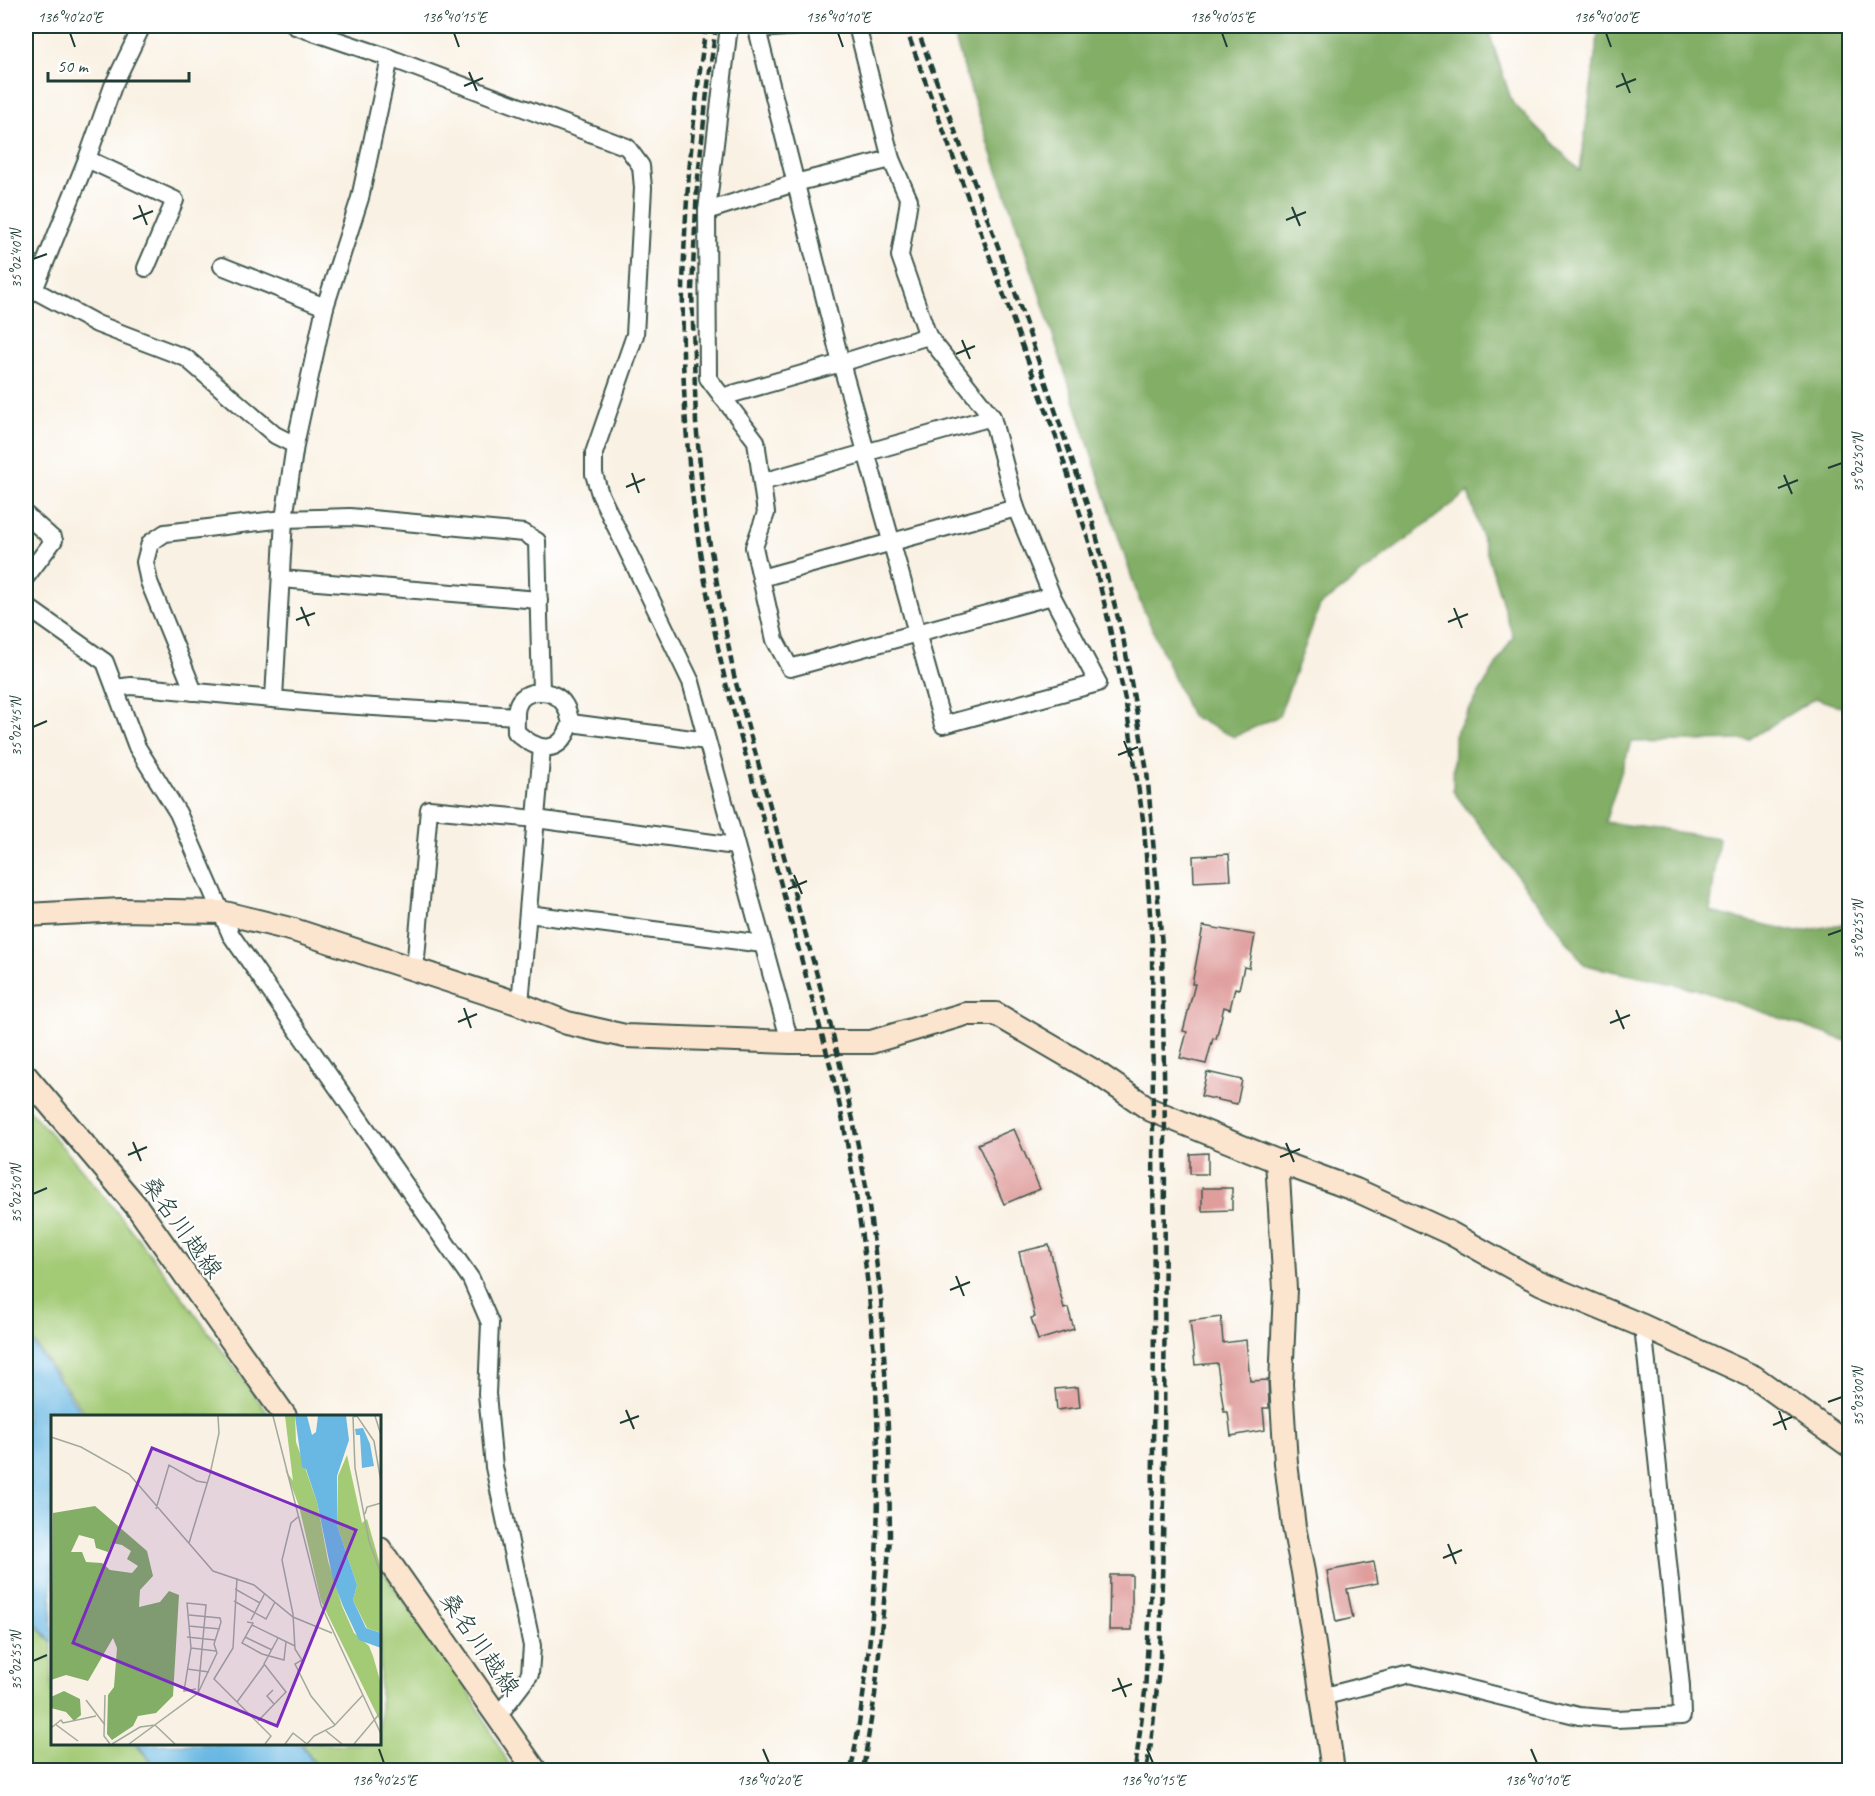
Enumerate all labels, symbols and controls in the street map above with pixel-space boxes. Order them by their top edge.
text: 136°40'20"E [38,8,104,27]
text: 136°40'15"E [422,8,488,27]
text: 136°40'10"E [806,8,872,27]
text: 136°40'05"E [1190,8,1256,27]
text: 136°40'00"E [1574,8,1640,27]
scale bar [48,45,189,83]
text: 50 m [57,55,90,77]
text: 35°02'40"N [7,226,26,289]
text: 35°02'50"N [1849,430,1868,493]
text: 35°02'45"N [7,694,26,757]
text: 35°02'55"N [1849,897,1868,960]
text: 35°02'50"N [7,1161,26,1224]
street label: 桑名川越線 [135,1170,229,1284]
text: 35°03'00"N [1849,1364,1868,1427]
inset map [51,1415,381,1745]
street label: 桑名川越線 [433,1586,527,1702]
text: 35°02'55"N [7,1628,26,1691]
text: 136°40'25"E [352,1771,418,1790]
text: 136°40'20"E [737,1771,803,1790]
text: 136°40'15"E [1121,1771,1187,1790]
text: 136°40'10"E [1505,1771,1571,1790]

